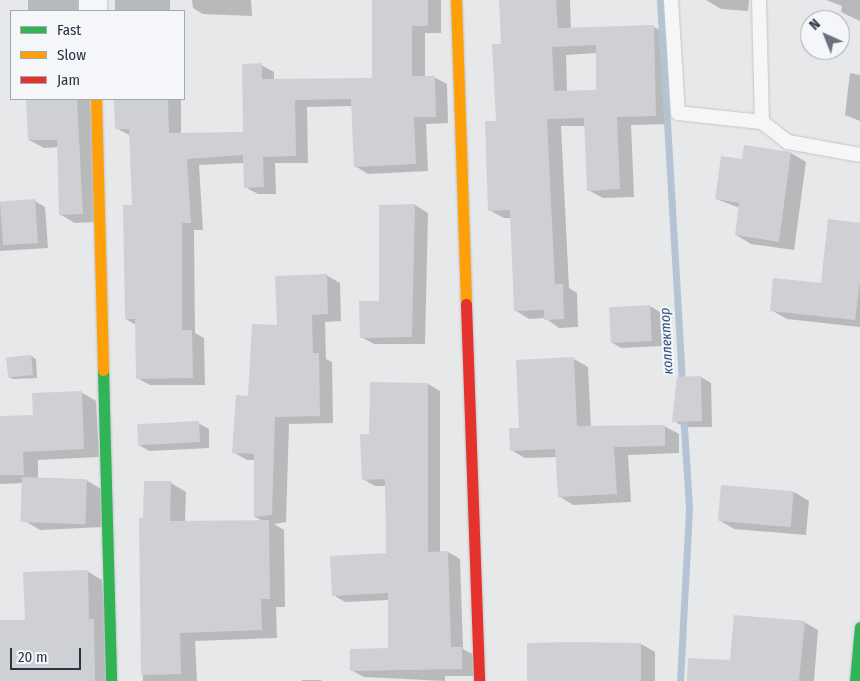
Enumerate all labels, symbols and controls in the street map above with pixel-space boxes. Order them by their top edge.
legend [10,10,185,100]
north arrow [800,10,850,60]
text: N [806,16,824,34]
text: Fast [57,21,81,39]
text: Slow [57,46,86,64]
text: Jam [57,71,80,89]
water label: коллектор [657,307,677,375]
scale bar [12,638,84,670]
text: 20 m [18,648,48,666]

